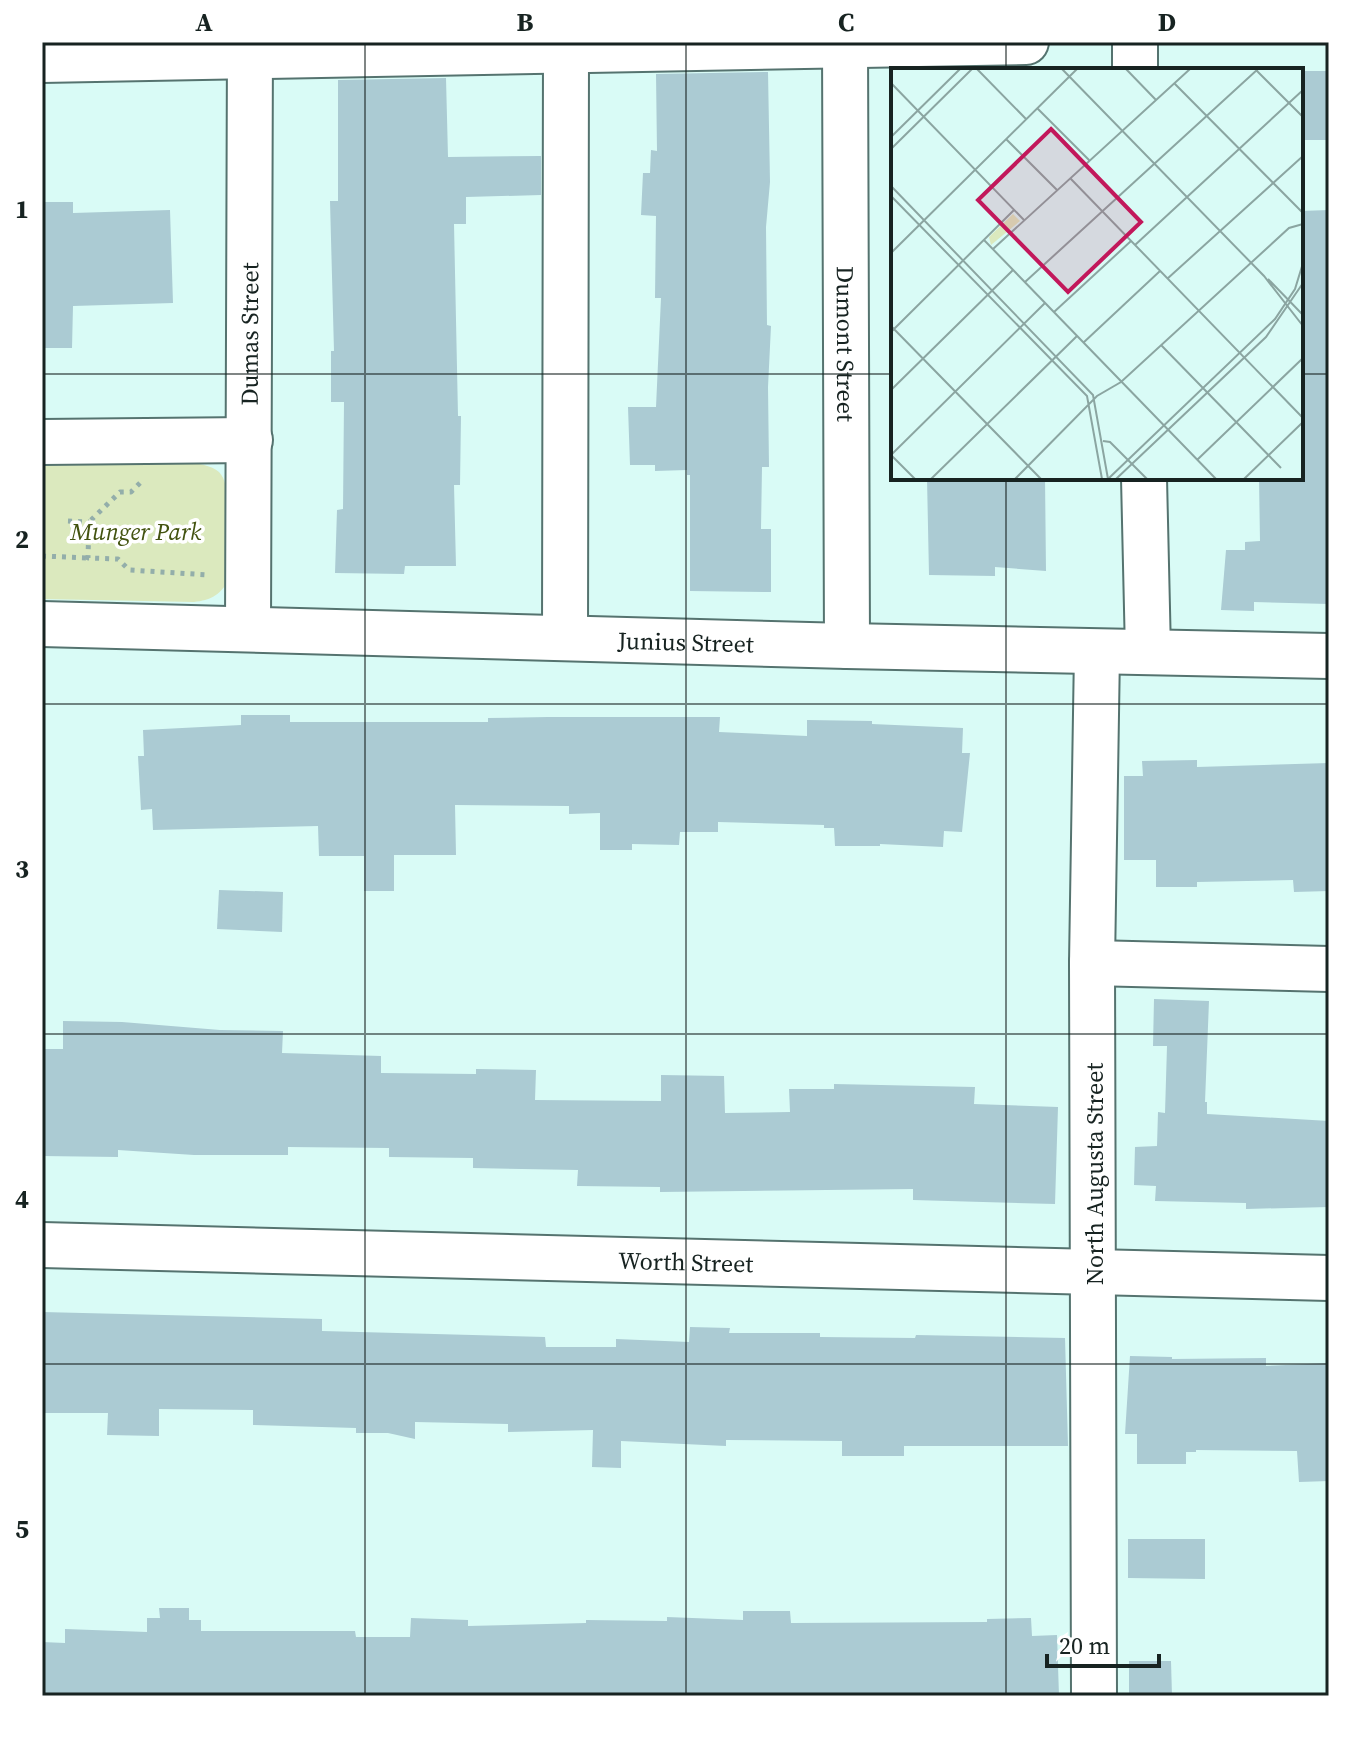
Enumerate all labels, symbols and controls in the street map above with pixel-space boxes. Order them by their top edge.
text: A [195,4,213,40]
text: B [517,4,534,40]
text: C [838,4,854,40]
text: D [1158,4,1176,40]
inset map [891,68,1303,480]
text: 1 [15,191,29,227]
street label: Dumas Street [232,262,266,406]
street label: Dumont Street [829,266,863,422]
park label: Munger Park [70,515,202,548]
text: 2 [15,521,29,557]
street label: Junius Street [616,623,754,660]
text: 3 [15,851,29,887]
street label: North Augusta Street [1078,1062,1111,1285]
text: 4 [15,1181,29,1217]
street label: Worth Street [618,1243,754,1280]
text: 5 [15,1511,29,1547]
scale bar [1047,1618,1159,1668]
text: 20 m [1059,1629,1110,1662]

